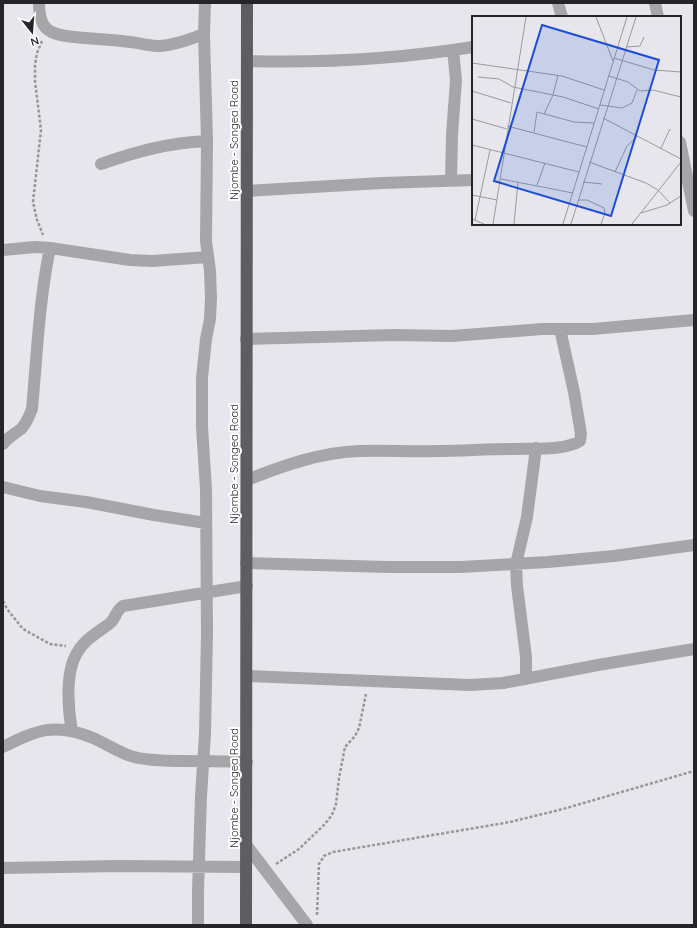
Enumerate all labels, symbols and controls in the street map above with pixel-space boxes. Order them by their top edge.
north arrow [12,12,52,52]
inset map [472,16,681,225]
text: N [29,34,41,49]
street label: Njombe - Songea Road [227,80,241,200]
street label: Njombe - Songea Road [227,404,241,524]
street label: Njombe - Songea Road [227,728,241,848]

